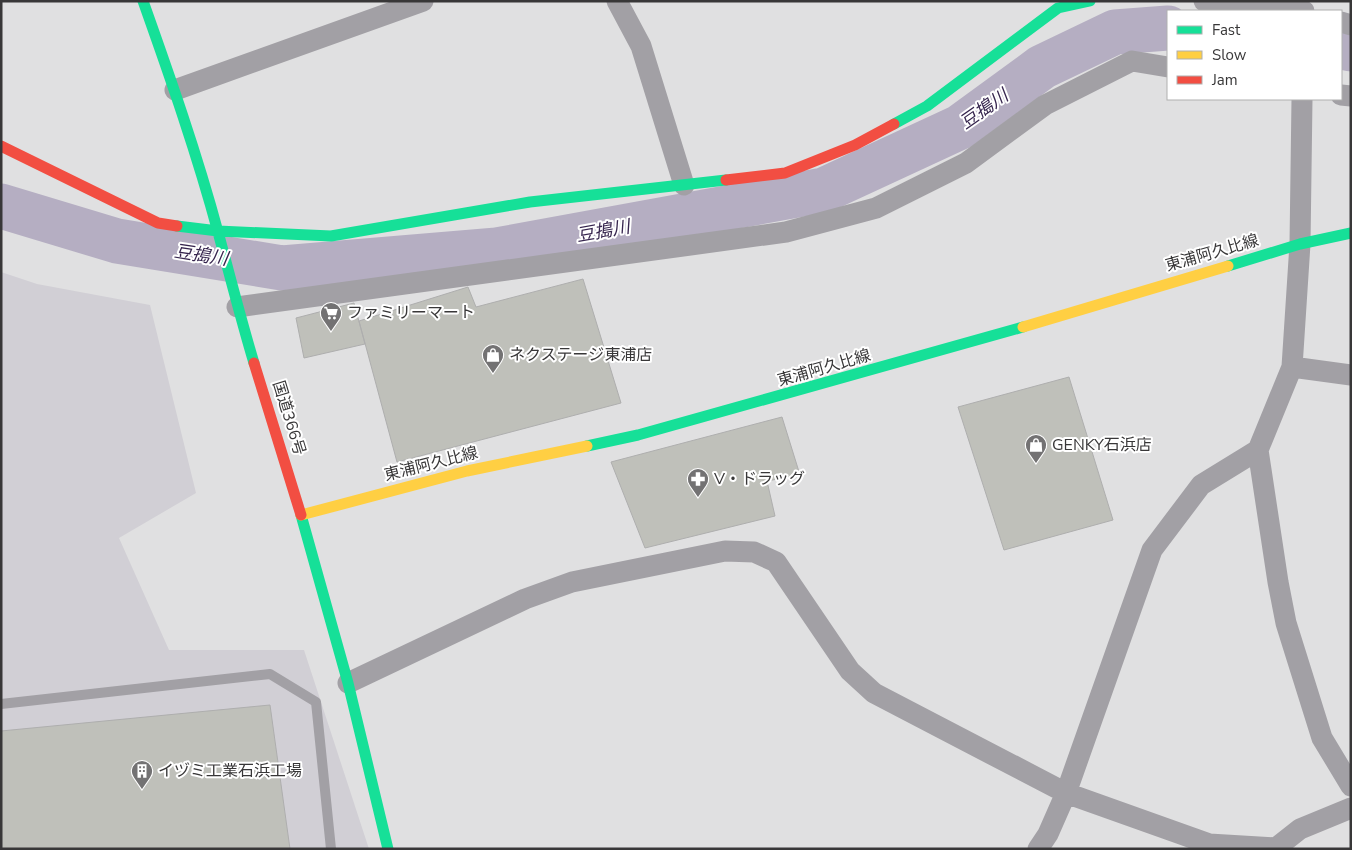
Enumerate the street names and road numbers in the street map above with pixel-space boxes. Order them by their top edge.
street label: 東浦阿久比線 [1163,229,1261,277]
street label: 東浦阿久比線 [775,344,873,392]
street label: 国道366号 [267,378,311,458]
street label: 東浦阿久比線 [382,442,480,486]

